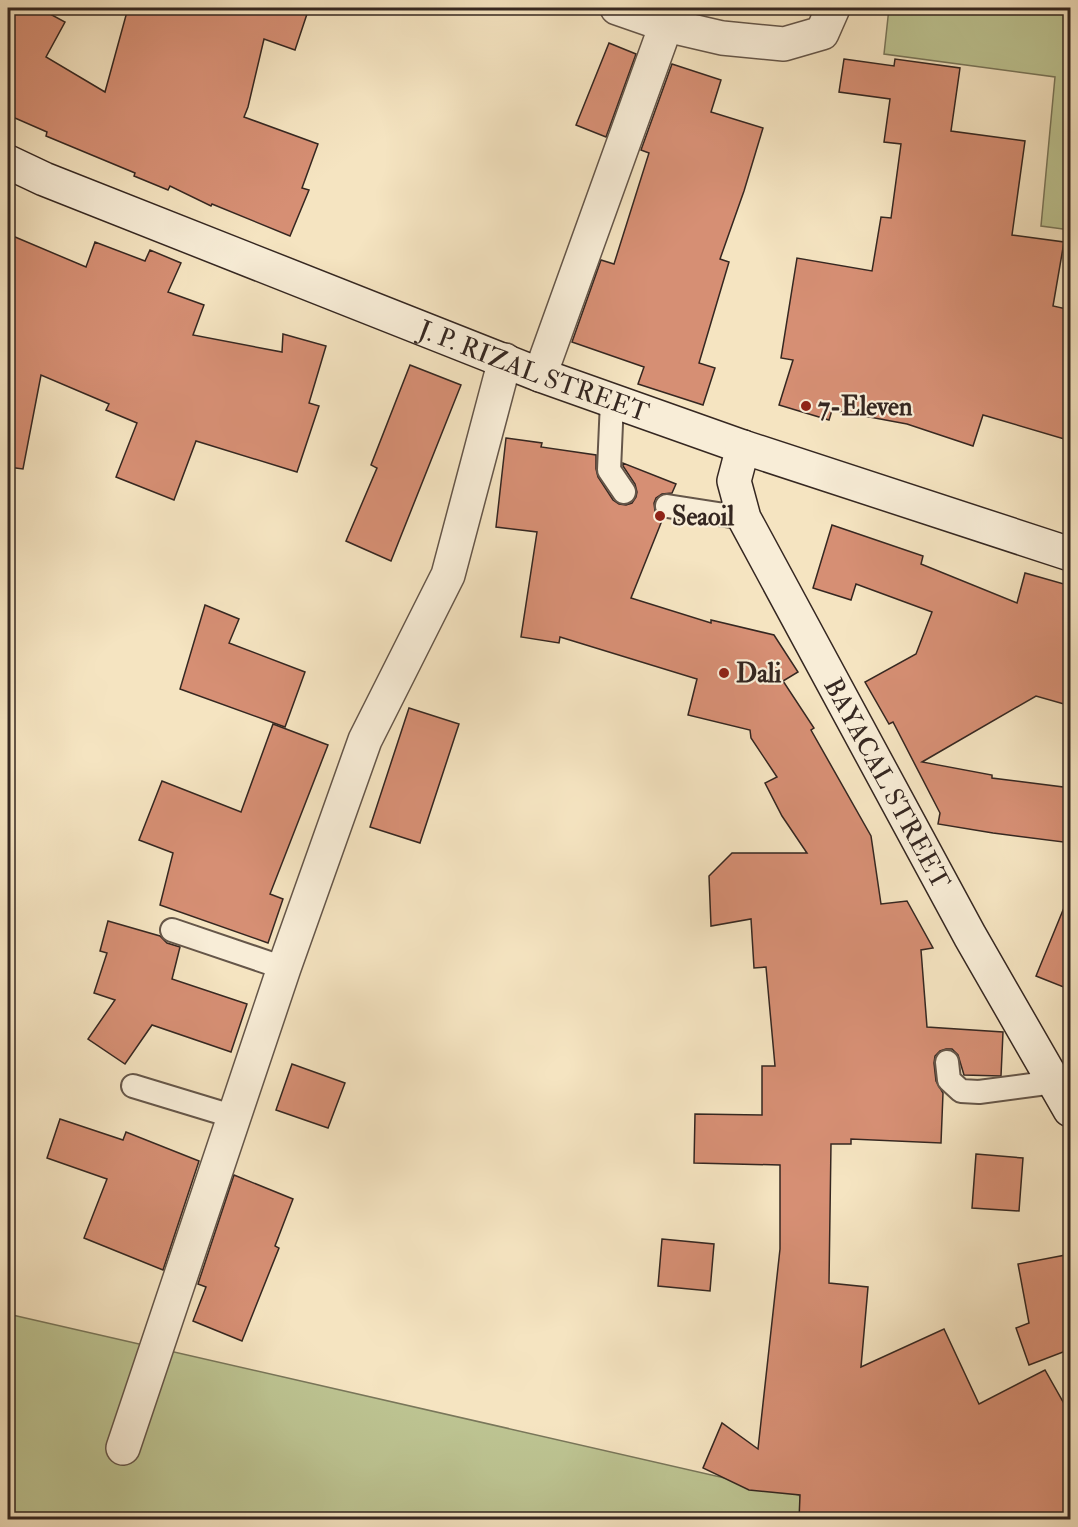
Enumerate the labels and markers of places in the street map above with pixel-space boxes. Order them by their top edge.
place label: 7-Eleven [818,391,913,423]
marker: 7-Eleven [799,399,813,413]
place label: Seaoil [672,501,734,533]
marker: Seaoil [653,509,667,523]
place label: Dali [736,658,782,690]
marker: Dali [717,666,731,680]

